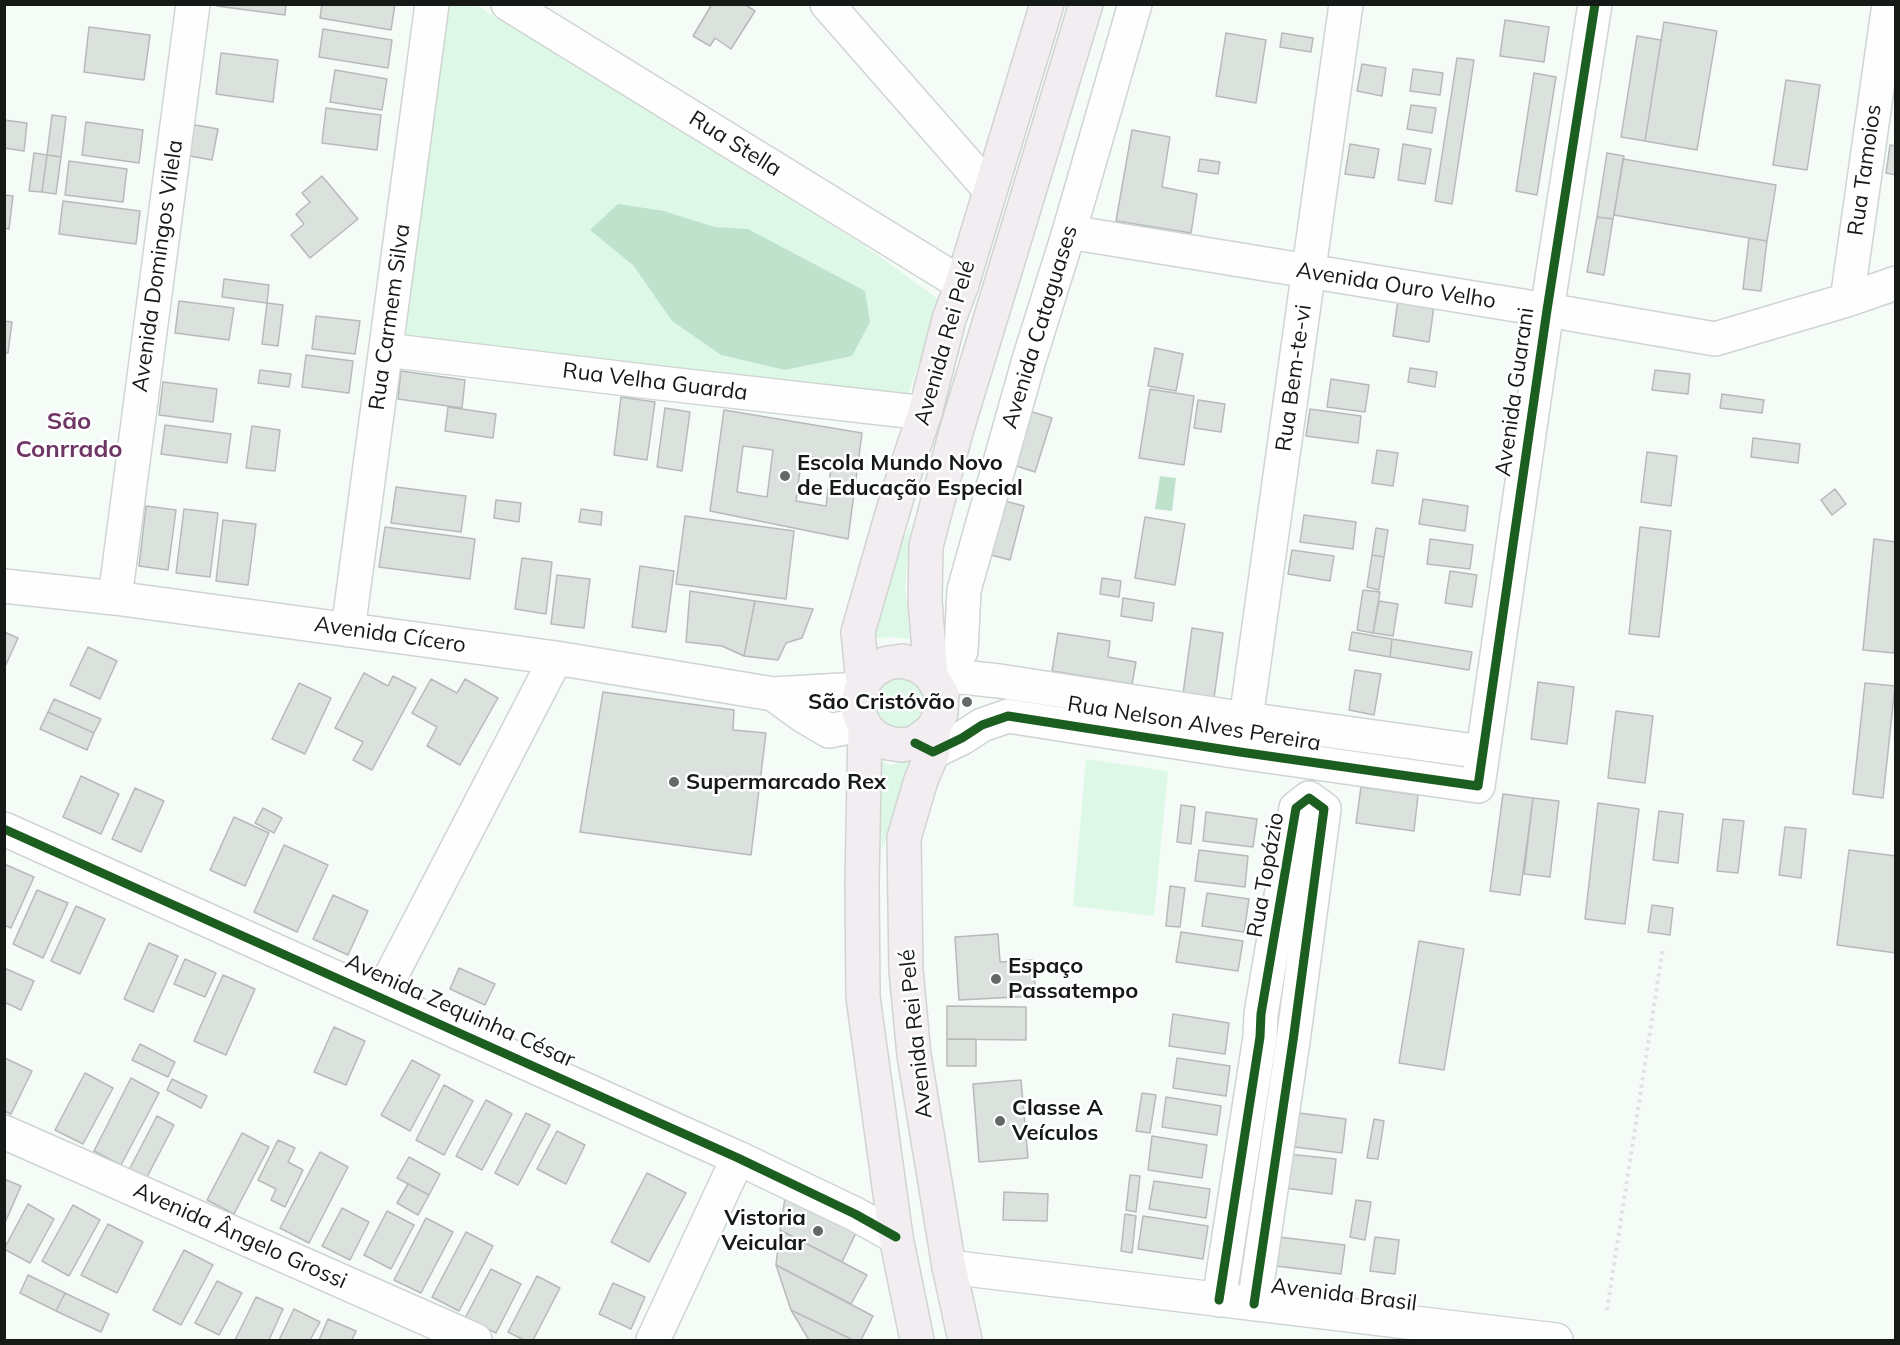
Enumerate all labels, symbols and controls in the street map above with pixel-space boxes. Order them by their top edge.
street label: Rua Tamoios [1843,103,1887,237]
street label: Rua Stella [684,105,786,183]
street label: Avenida Domingos Vilela [127,138,189,394]
street label: Rua Carmem Silva [364,222,416,412]
street label: Avenida Cataguases [997,222,1083,432]
street label: Avenida Ouro Velho [1294,257,1498,315]
street label: Avenida Rei Pelé [909,258,981,428]
street label: Rua Bem-te-vi [1271,303,1317,453]
street label: Avenida Guarani [1490,306,1540,478]
street label: Rua Velha Guarda [561,358,749,406]
district label: São Conrrado [16,408,122,464]
place label: Escola Mundo Novo de Educação Especial [797,450,1023,502]
marker: Escola Mundo Novo de Educação Especial [778,469,792,483]
street label: Avenida Cícero [313,611,467,659]
place label: São Cristóvão [808,689,955,715]
street label: Rua Nelson Alves Pereira [1065,691,1323,757]
marker: São Cristóvão [960,695,974,709]
place label: Supermarcado Rex [686,769,886,795]
marker: Supermarcado Rex [667,775,681,789]
street label: Rua Topázio [1242,810,1290,940]
street label: Avenida Zequinha César [341,948,579,1074]
street label: Avenida Rei Pelé [894,948,938,1120]
place label: Espaço Passatempo [1008,953,1138,1004]
marker: Espaço Passatempo [989,972,1003,986]
place label: Classe A Veículos [1012,1095,1103,1146]
marker: Classe A Veículos [993,1114,1007,1128]
street label: Avenida Ângelo Grossi [129,1177,351,1295]
place label: Vistoria Veicular [721,1205,806,1256]
marker: Vistoria Veicular [811,1224,825,1238]
street label: Avenida Brasil [1270,1273,1418,1317]

